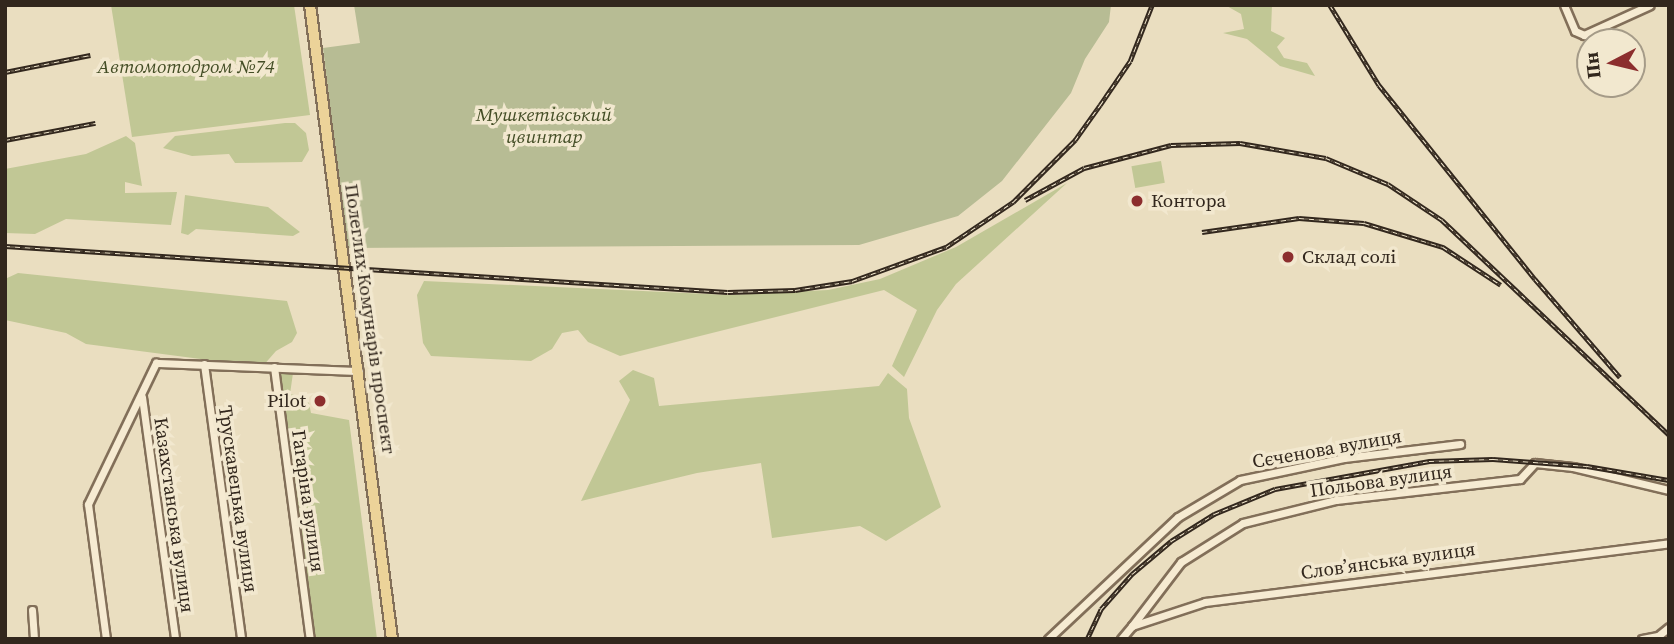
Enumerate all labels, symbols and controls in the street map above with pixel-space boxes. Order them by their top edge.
north arrow [1576,28,1646,98]
text: Пн [1578,51,1607,80]
park label: Автомотодром №74 [97,56,275,78]
park label: Мушкетівський цвинтар [476,104,612,148]
street label: Полеглих Комунарів проспект [340,182,400,456]
place label: Контора [1151,190,1226,212]
marker: Контора [1129,193,1145,209]
place label: Склад солі [1302,246,1396,268]
marker: Склад солі [1280,249,1296,265]
place label: Pilot [267,390,306,412]
marker: Pilot [312,393,328,409]
street label: Трускавецька вулиця [214,404,262,594]
street label: Казахстанська вулиця [149,416,199,614]
street label: Сєченова вулиця [1251,425,1403,473]
street label: Гагаріна вулиця [287,428,329,574]
street label: Польова вулиця [1309,460,1453,502]
street label: Слов’янська вулиця [1299,537,1477,585]

